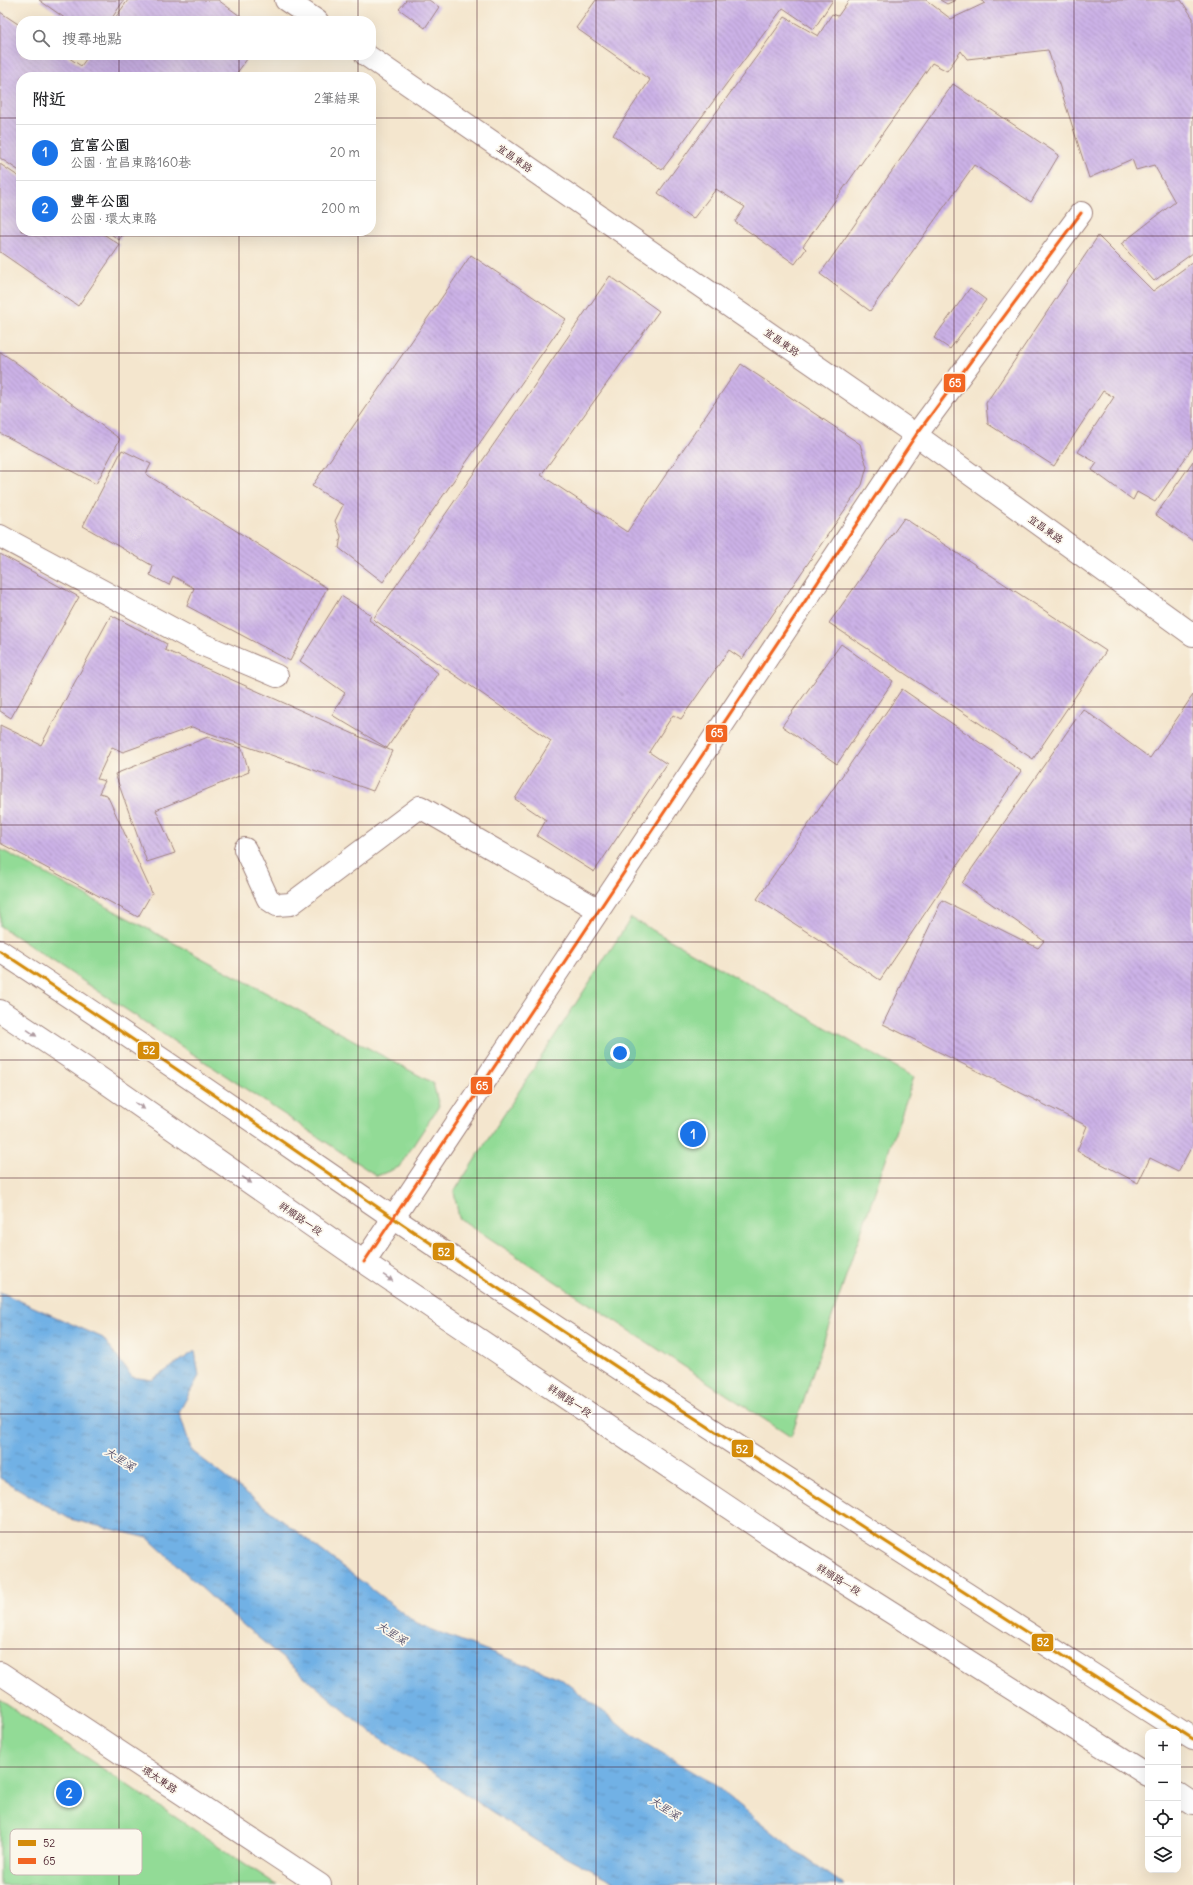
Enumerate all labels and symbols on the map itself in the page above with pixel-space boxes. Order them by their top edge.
street label: 宜昌東路 [495,142,535,175]
street label: 宜昌東路 [762,326,802,359]
line badge: 65 [943,373,966,393]
text: 65 [949,376,961,390]
street label: 宜昌東路 [1026,512,1066,546]
line badge: 65 [705,724,728,743]
text: 65 [711,726,723,740]
one-way arrow [27,1029,38,1037]
line badge: 52 [137,1041,160,1060]
text: 52 [143,1043,155,1057]
your location [610,1043,630,1063]
line badge: 65 [470,1076,493,1095]
text: 65 [476,1079,488,1093]
one-way arrow [135,1102,145,1110]
pin: 1 [680,1119,706,1149]
one-way arrow [241,1176,252,1184]
street label: 祥順路一段 [277,1199,325,1238]
line badge: 52 [432,1242,455,1261]
text: 52 [438,1245,450,1259]
one-way arrow [383,1274,393,1282]
street label: 祥順路一段 [545,1381,594,1420]
line badge: 52 [731,1439,754,1458]
text: 52 [736,1442,748,1456]
water label: 大里溪 [102,1444,138,1474]
street label: 祥順路一段 [814,1561,863,1598]
water label: 大里溪 [374,1618,410,1648]
line badge: 52 [1031,1633,1054,1652]
text: 52 [1037,1635,1049,1649]
street label: 環太東路 [140,1763,180,1796]
pin: 2 [56,1778,82,1808]
water label: 大里溪 [647,1793,683,1823]
legend [10,1829,142,1875]
text: 52 [43,1836,55,1850]
text: 65 [43,1854,56,1868]

